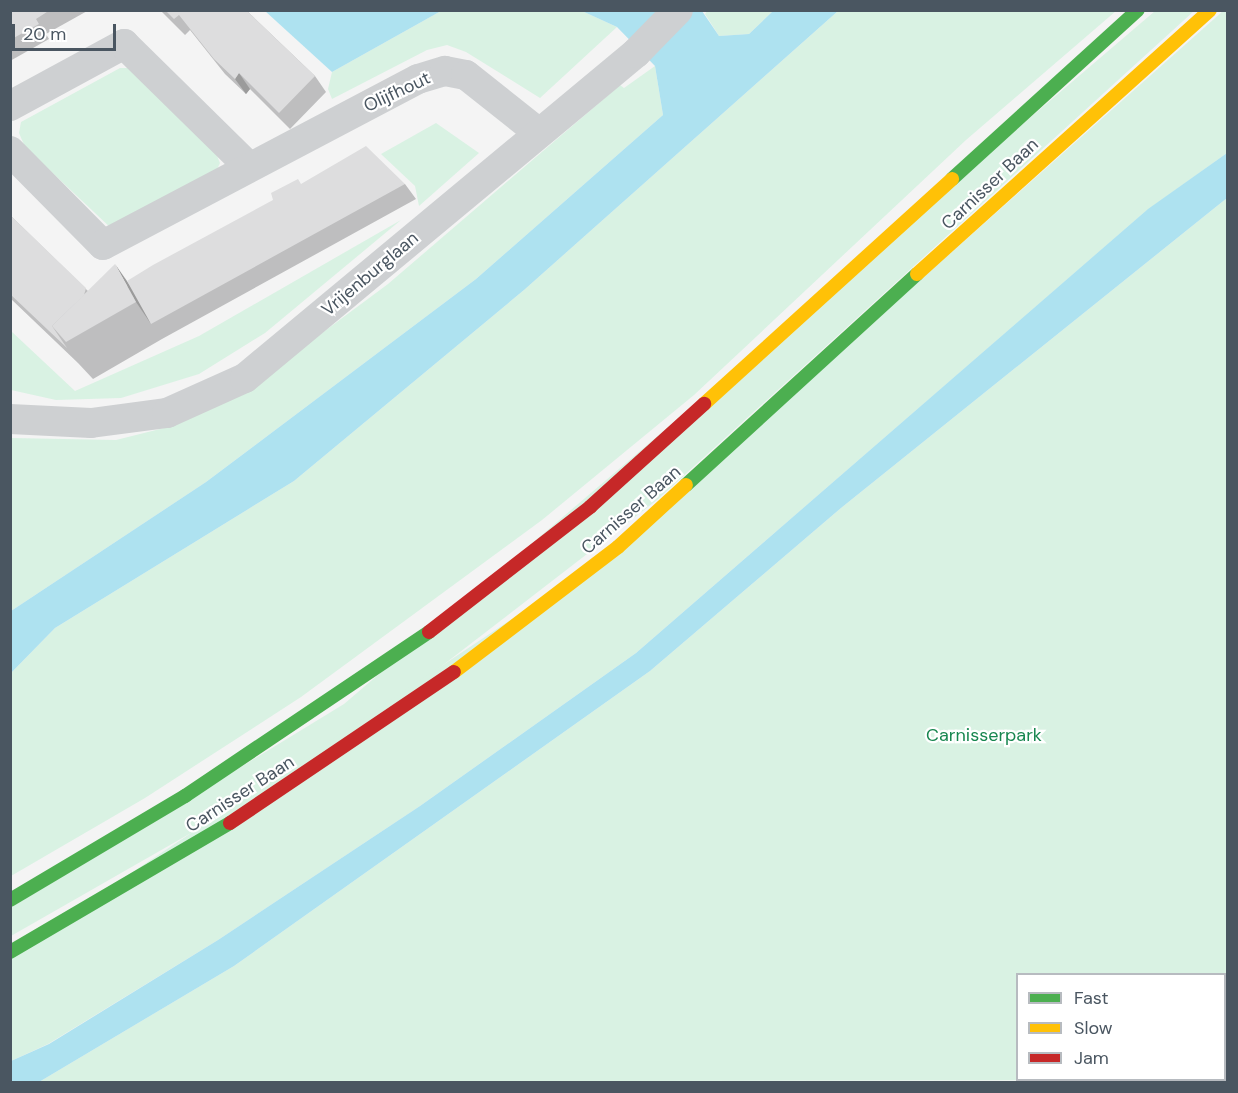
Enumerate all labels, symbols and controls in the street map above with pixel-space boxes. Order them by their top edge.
scale bar [15,12,118,50]
text: 20 m [23,22,66,46]
street label: Olijfhout [360,67,434,117]
street label: Carnisser Baan [937,134,1043,234]
street label: Vrijenburglaan [317,227,423,321]
street label: Carnisser Baan [577,461,685,559]
park label: Carnisserpark [926,724,1042,746]
street label: Carnisser Baan [182,751,298,837]
legend [1016,973,1226,1081]
text: Fast [1074,986,1109,1010]
text: Slow [1074,1016,1113,1040]
text: Jam [1074,1046,1109,1070]

